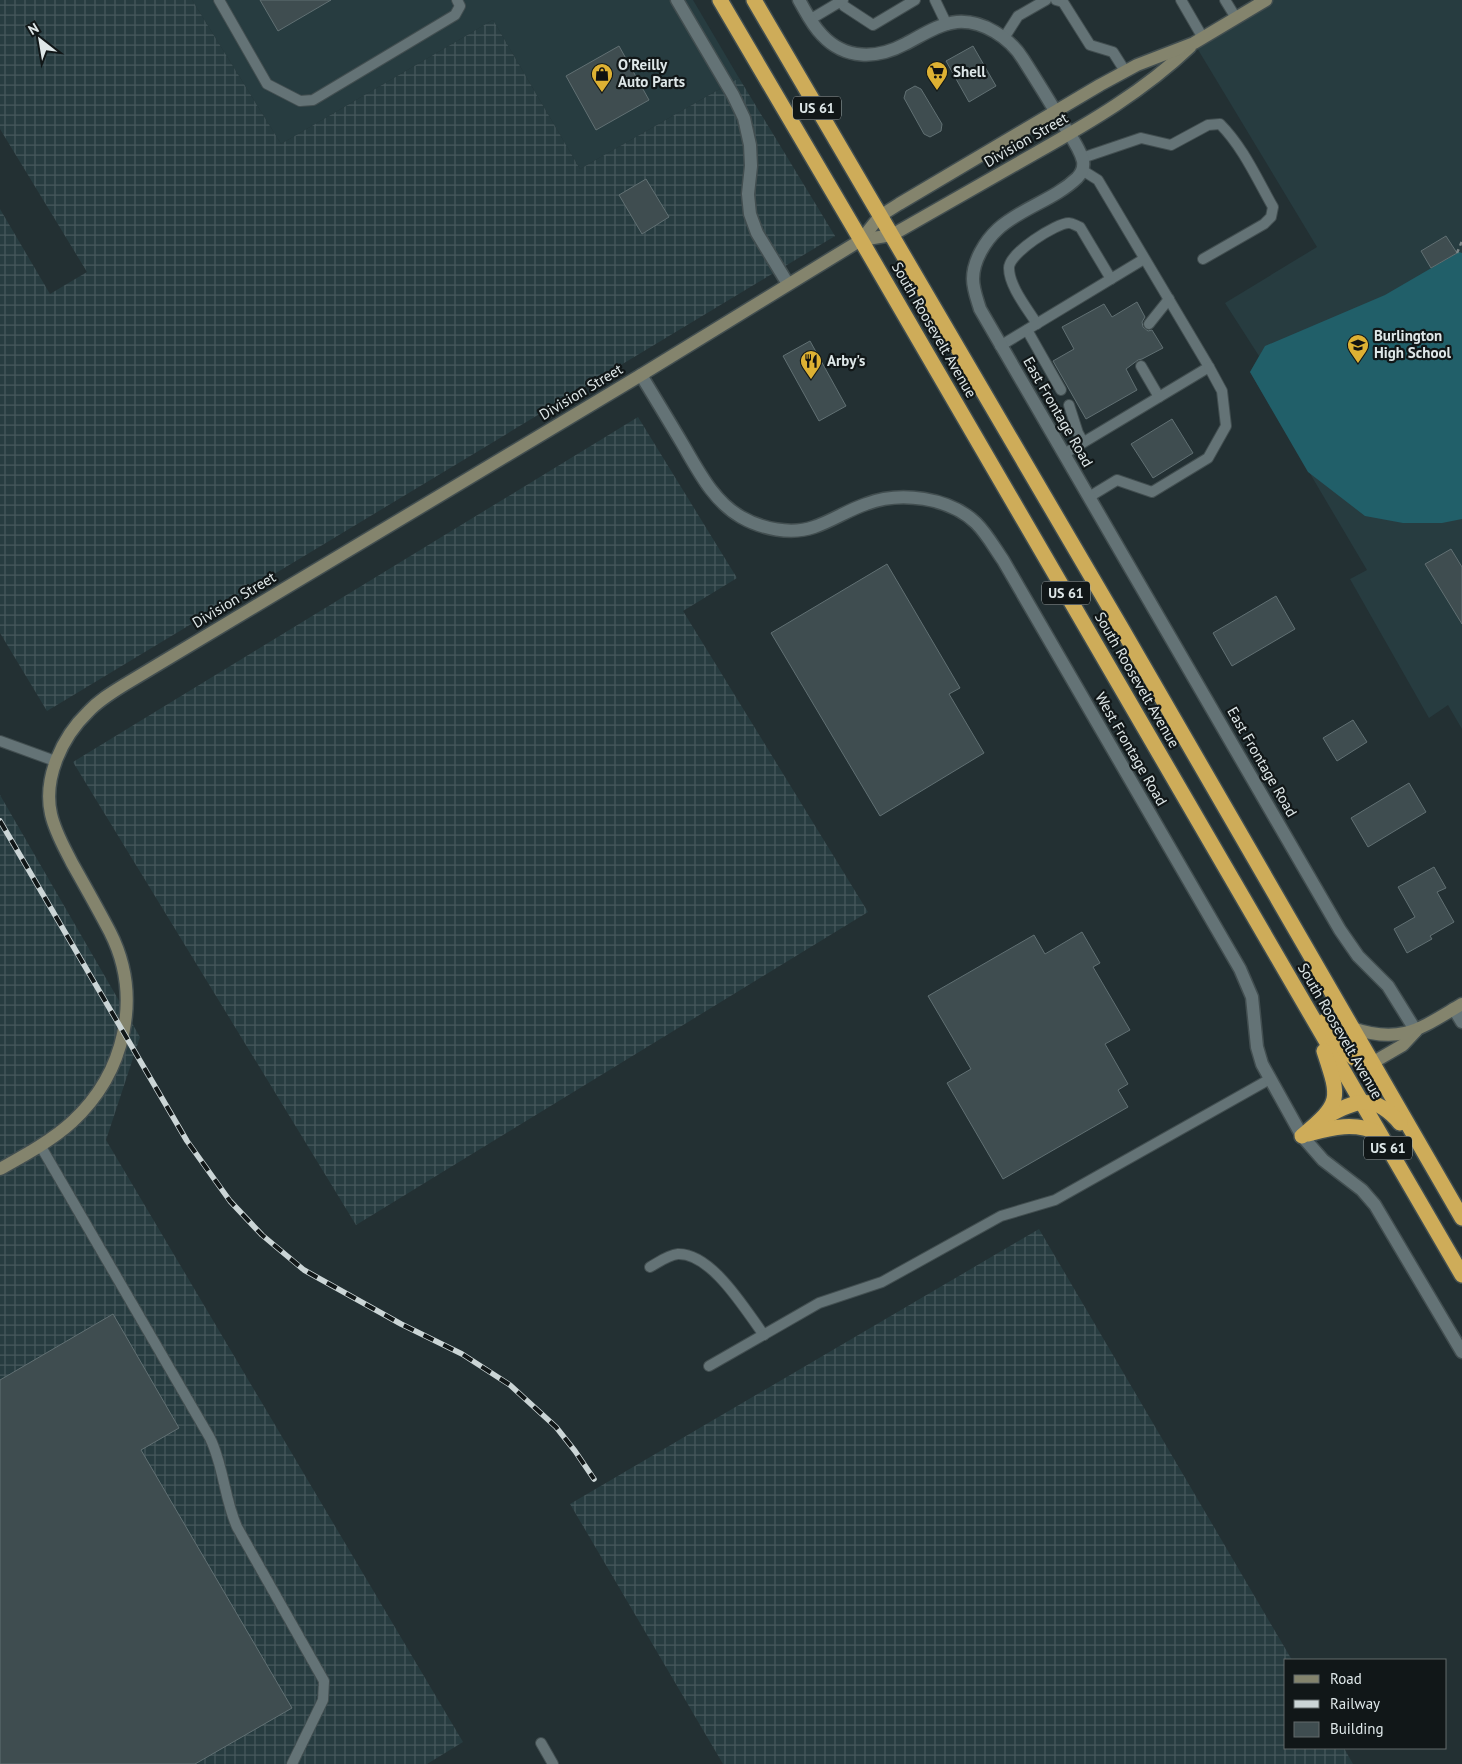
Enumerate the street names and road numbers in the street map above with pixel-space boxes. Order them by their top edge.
road number: US 61 [793,96,841,120]
street label: Division Street [980,108,1071,171]
street label: South Roosevelt Avenue [888,258,981,401]
street label: East Frontage Road [1019,353,1098,470]
street label: Division Street [536,359,626,424]
street label: Division Street [189,567,279,632]
road number: US 61 [1042,582,1090,604]
street label: South Roosevelt Avenue [1091,608,1184,751]
street label: West Frontage Road [1091,689,1172,809]
street label: East Frontage Road [1223,703,1302,820]
street label: South Roosevelt Avenue [1294,959,1387,1102]
road number: US 61 [1364,1136,1412,1160]

